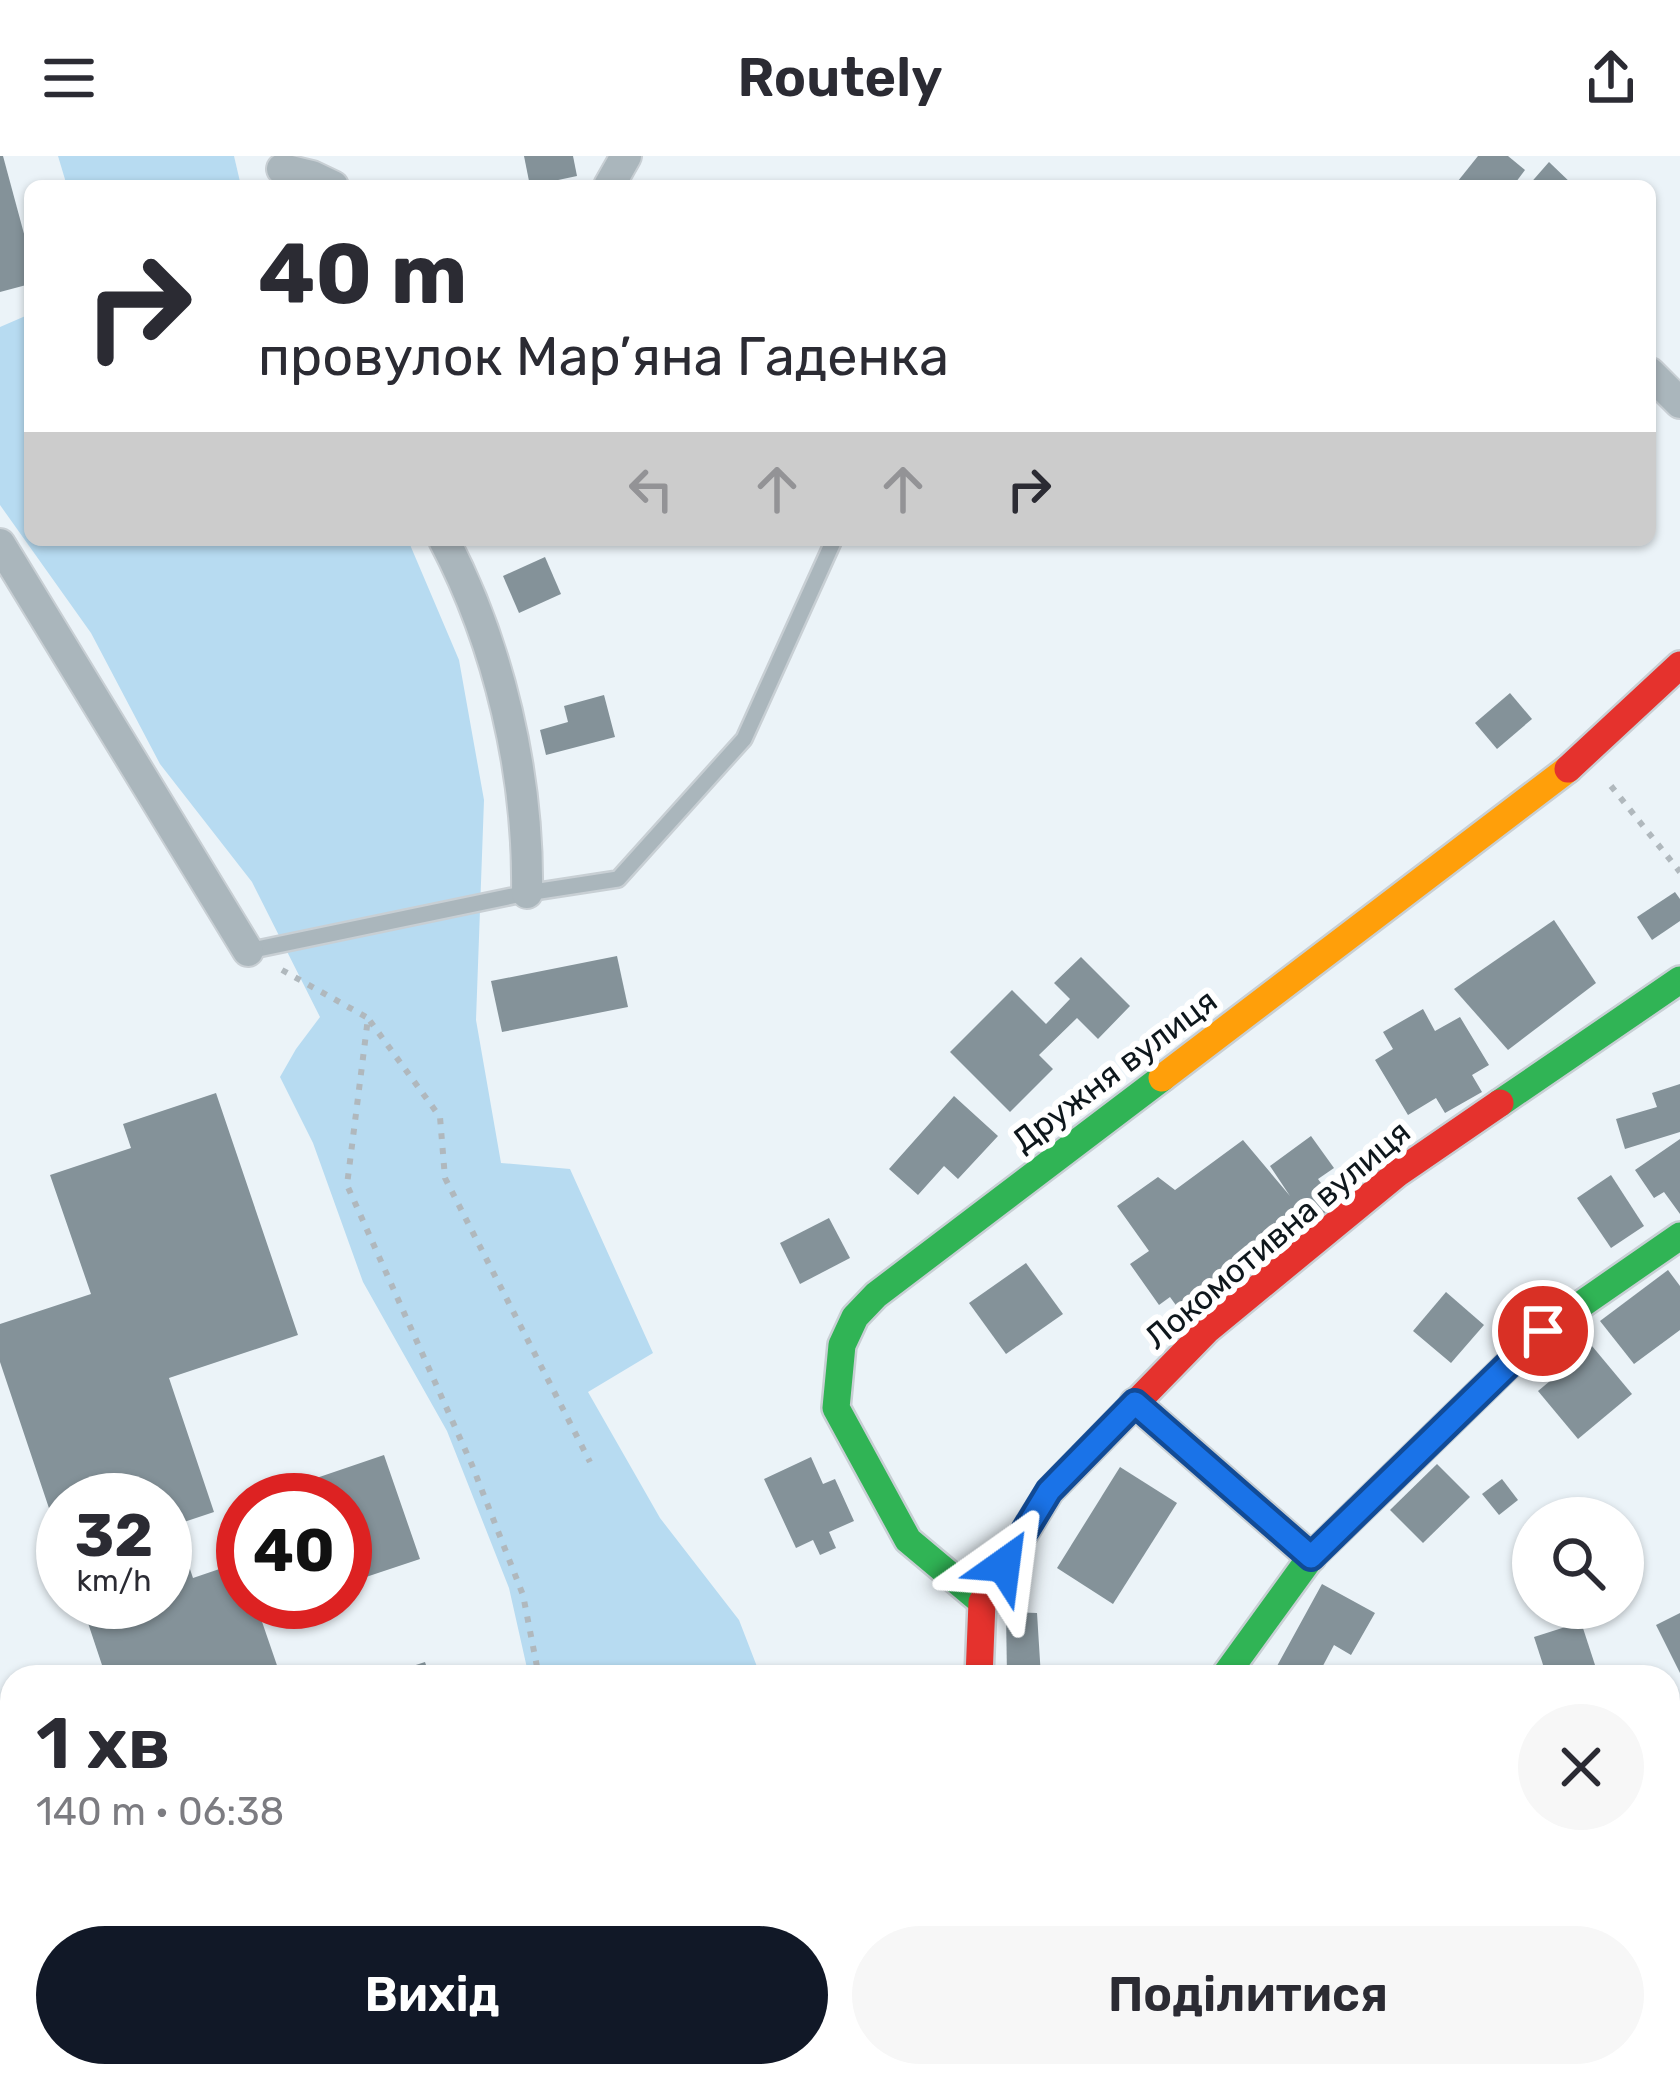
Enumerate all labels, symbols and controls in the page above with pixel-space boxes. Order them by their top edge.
icon: menu [36,45,102,111]
icon: share [1578,45,1644,111]
text: Routely [737,46,943,110]
text: 40 m [258,224,467,324]
icon: right [60,228,216,384]
text: провулок Мар’яна Гаденка [258,325,949,389]
icon: left [618,456,684,522]
icon: ahead [744,456,810,522]
icon: ahead [870,456,936,522]
icon: right [996,456,1062,522]
street label: Дружня вулиця [1004,981,1224,1160]
street label: Локомотивна вулиця [1137,1112,1418,1357]
pin [1492,1280,1594,1382]
icon: arrive [1510,1298,1576,1364]
speed limit sign: 40 [216,1473,372,1629]
map controls [1512,1497,1644,1629]
button: search [1512,1497,1644,1629]
text: 32 [75,1500,153,1571]
position arrow [941,1502,1067,1628]
text: km/h [77,1563,151,1599]
text: 1 хв [36,1701,171,1786]
button: close [1518,1704,1644,1830]
text: 140 m · 06:38 [36,1789,284,1835]
button: Вихід [36,1926,828,2064]
button: Поділитися [852,1926,1644,2064]

